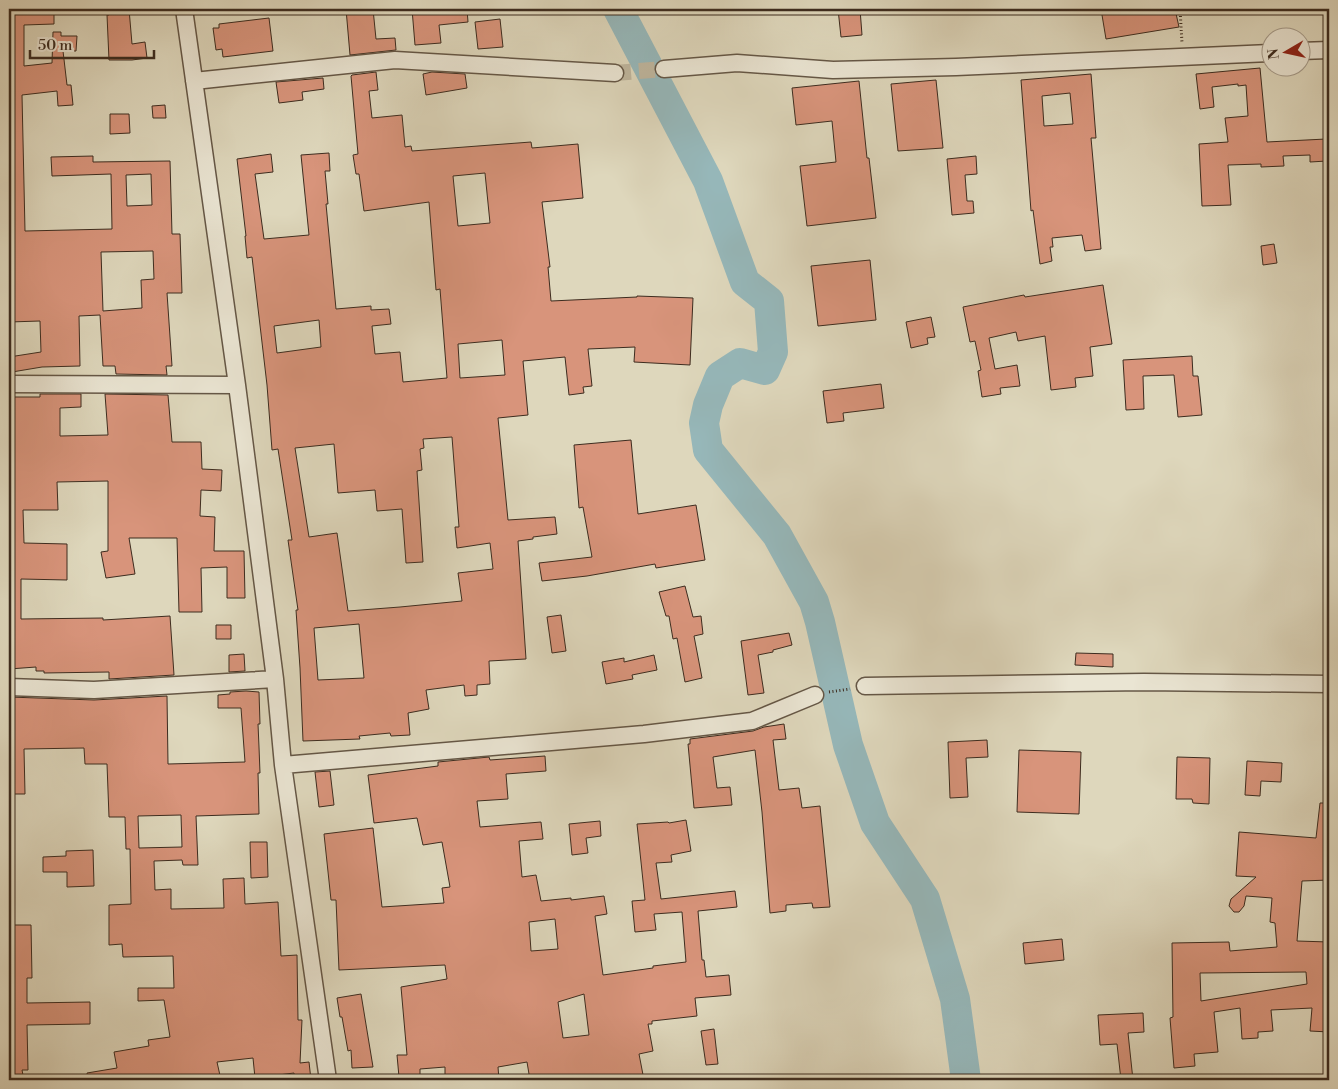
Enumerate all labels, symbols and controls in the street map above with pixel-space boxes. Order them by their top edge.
scale bar [30,28,154,60]
north arrow [1260,28,1310,78]
text: 50 m [38,36,72,55]
text: N [1264,47,1284,61]

